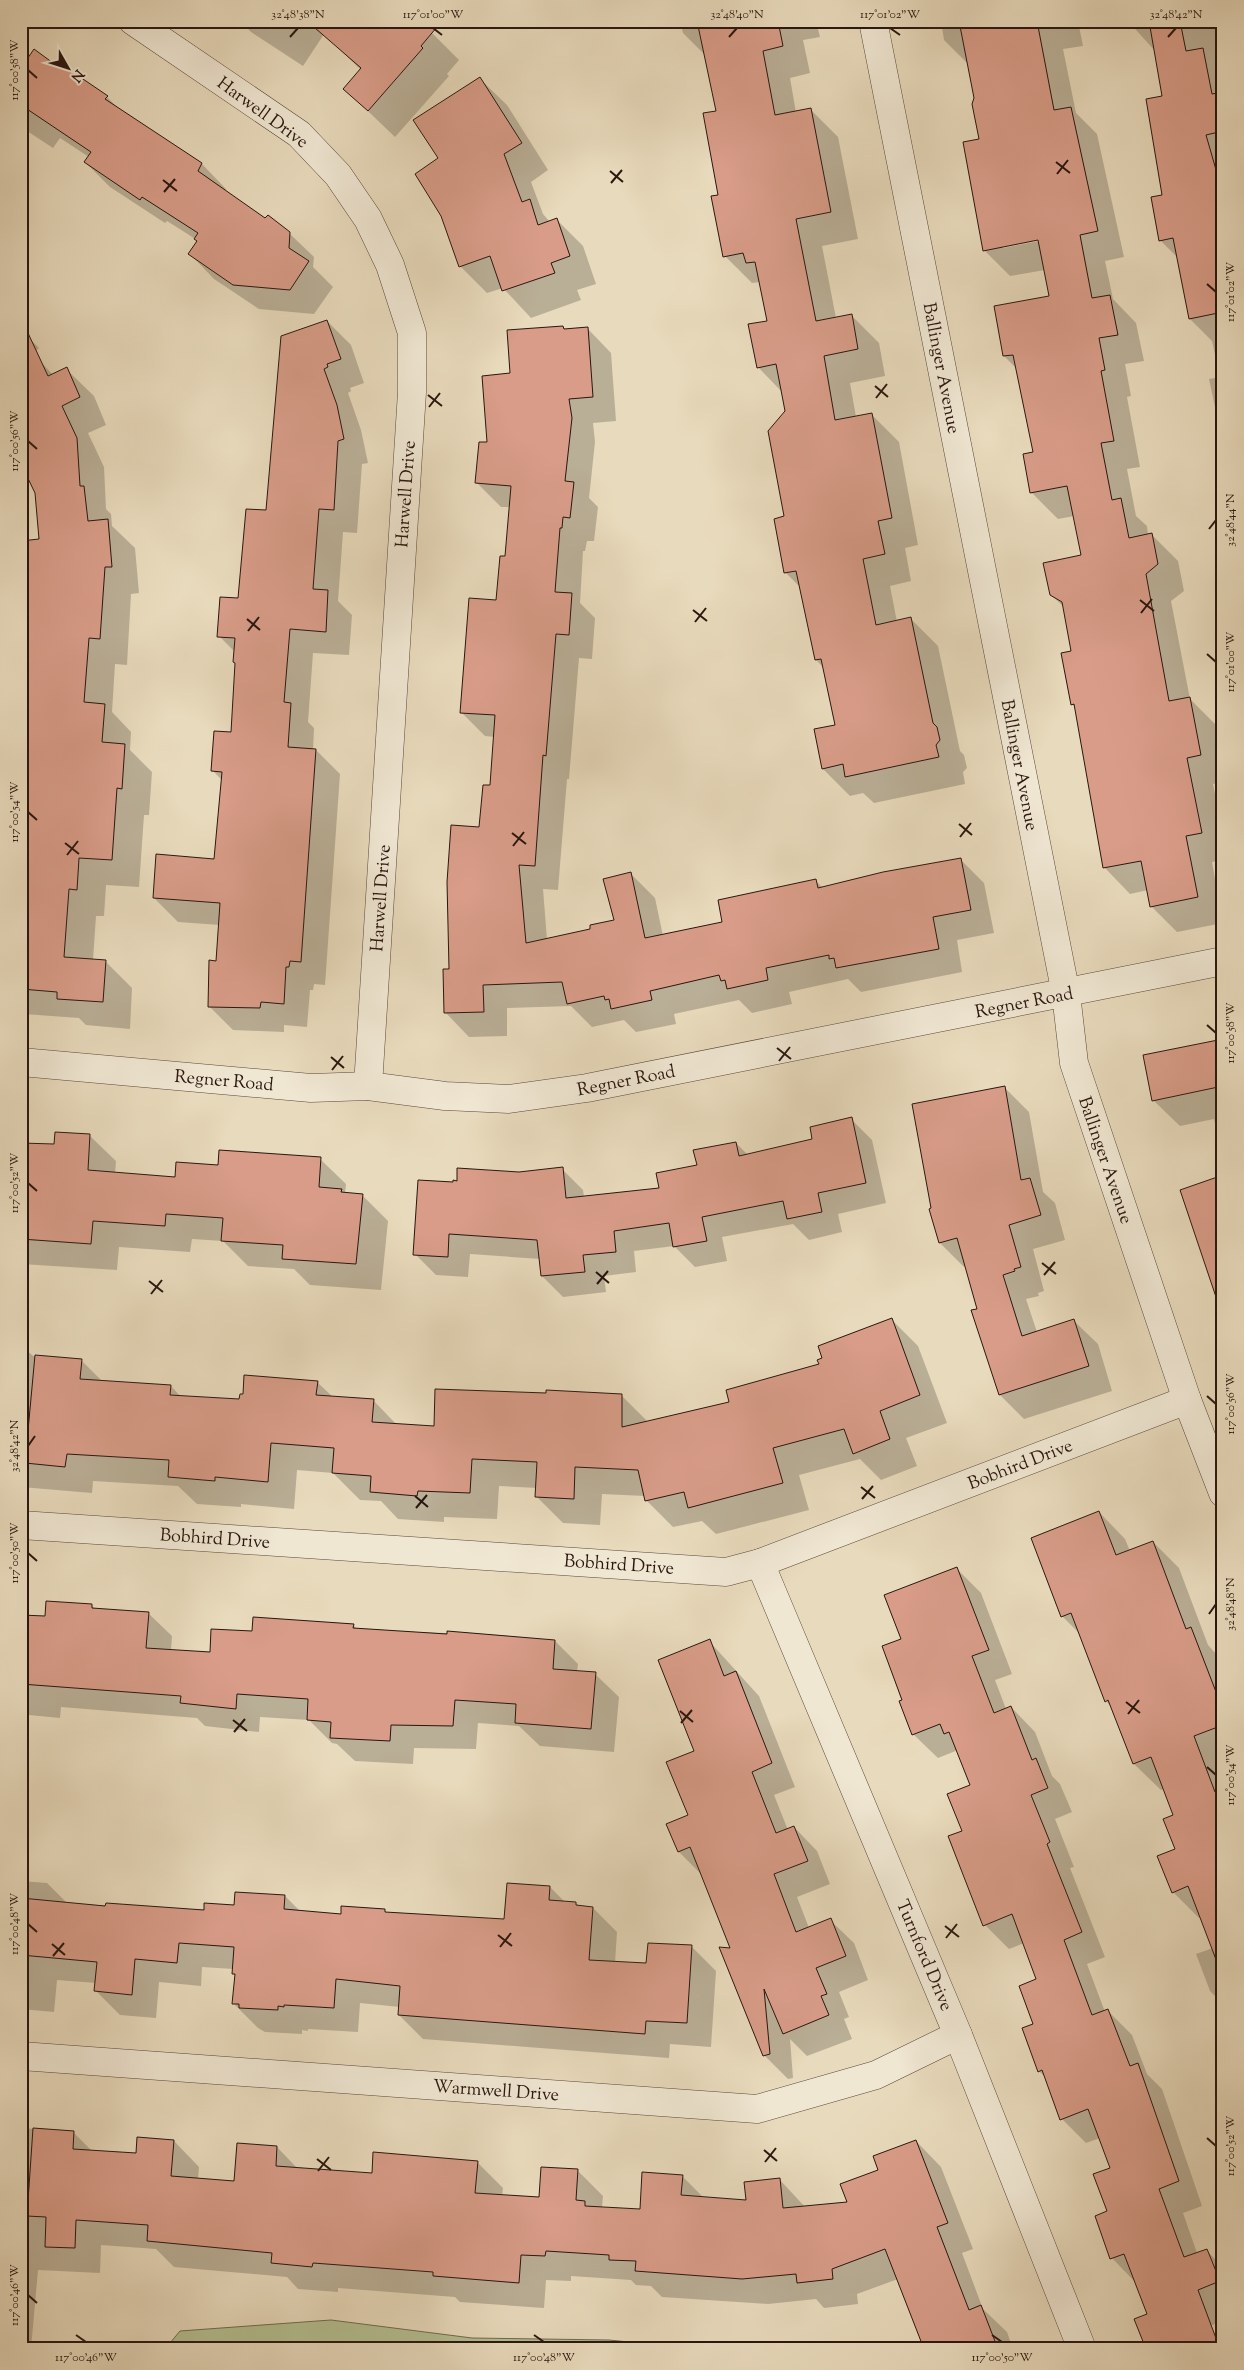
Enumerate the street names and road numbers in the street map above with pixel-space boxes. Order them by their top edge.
street label: Harwell Drive [211,72,313,156]
street label: Ballinger Avenue [915,301,965,436]
street label: Harwell Drive [390,440,424,549]
street label: Ballinger Avenue [993,698,1043,833]
street label: Harwell Drive [365,844,399,953]
street label: Regner Road [973,982,1076,1026]
street label: Regner Road [575,1060,678,1104]
street label: Regner Road [173,1065,275,1099]
street label: Ballinger Avenue [1070,1094,1138,1228]
street label: Bobhird Drive [965,1434,1077,1498]
street label: Bobhird Drive [159,1523,271,1557]
street label: Bobhird Drive [563,1549,675,1583]
street label: Turnford Drive [888,1896,958,2015]
street label: Warmwell Drive [432,2075,560,2109]

